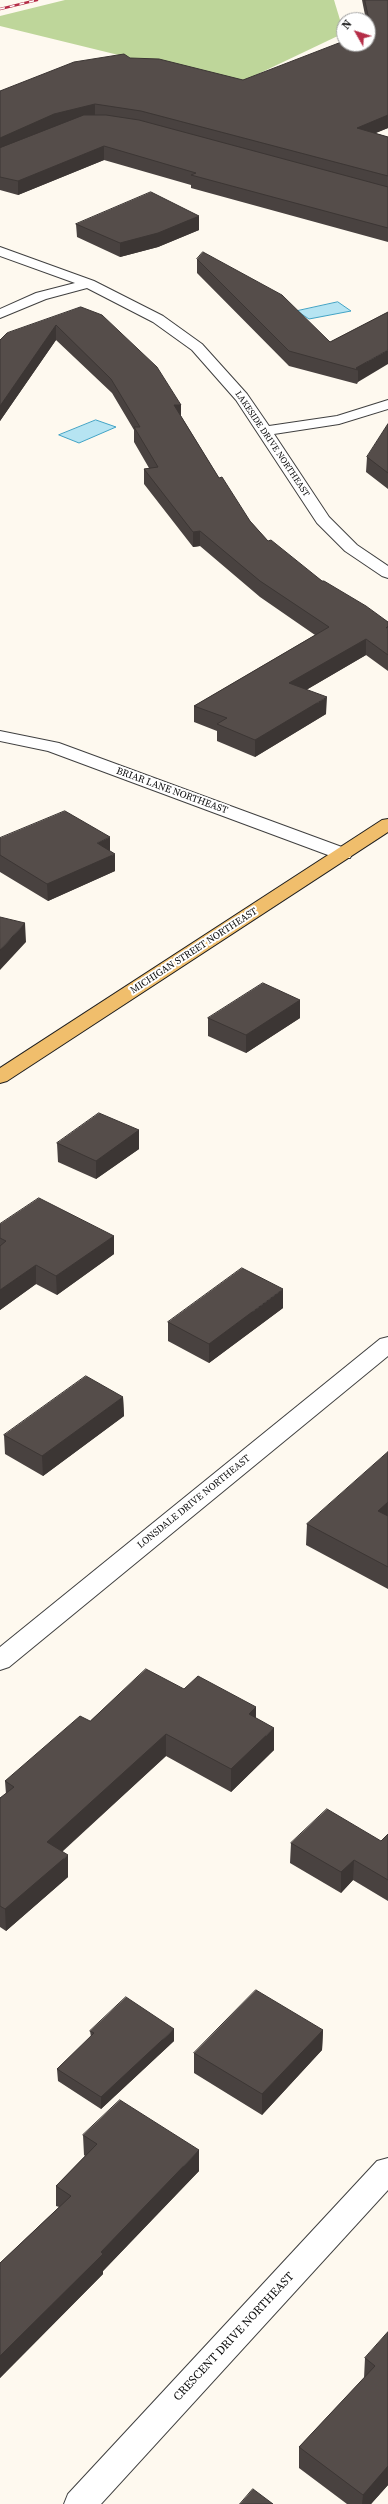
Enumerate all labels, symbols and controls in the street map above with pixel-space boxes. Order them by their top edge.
north arrow [336,12,376,52]
text: N [339,17,355,33]
street label: LAKESIDE DRIVE NORTHEAST [233,389,311,499]
street label: BRIAR LANE NORTHEAST [115,765,229,817]
street label: MICHIGAN STREET NORTHEAST [128,905,260,997]
street label: LONSDALE DRIVE NORTHEAST [135,1453,253,1551]
street label: CRESCENT DRIVE NORTHEAST [171,2270,297,2404]

